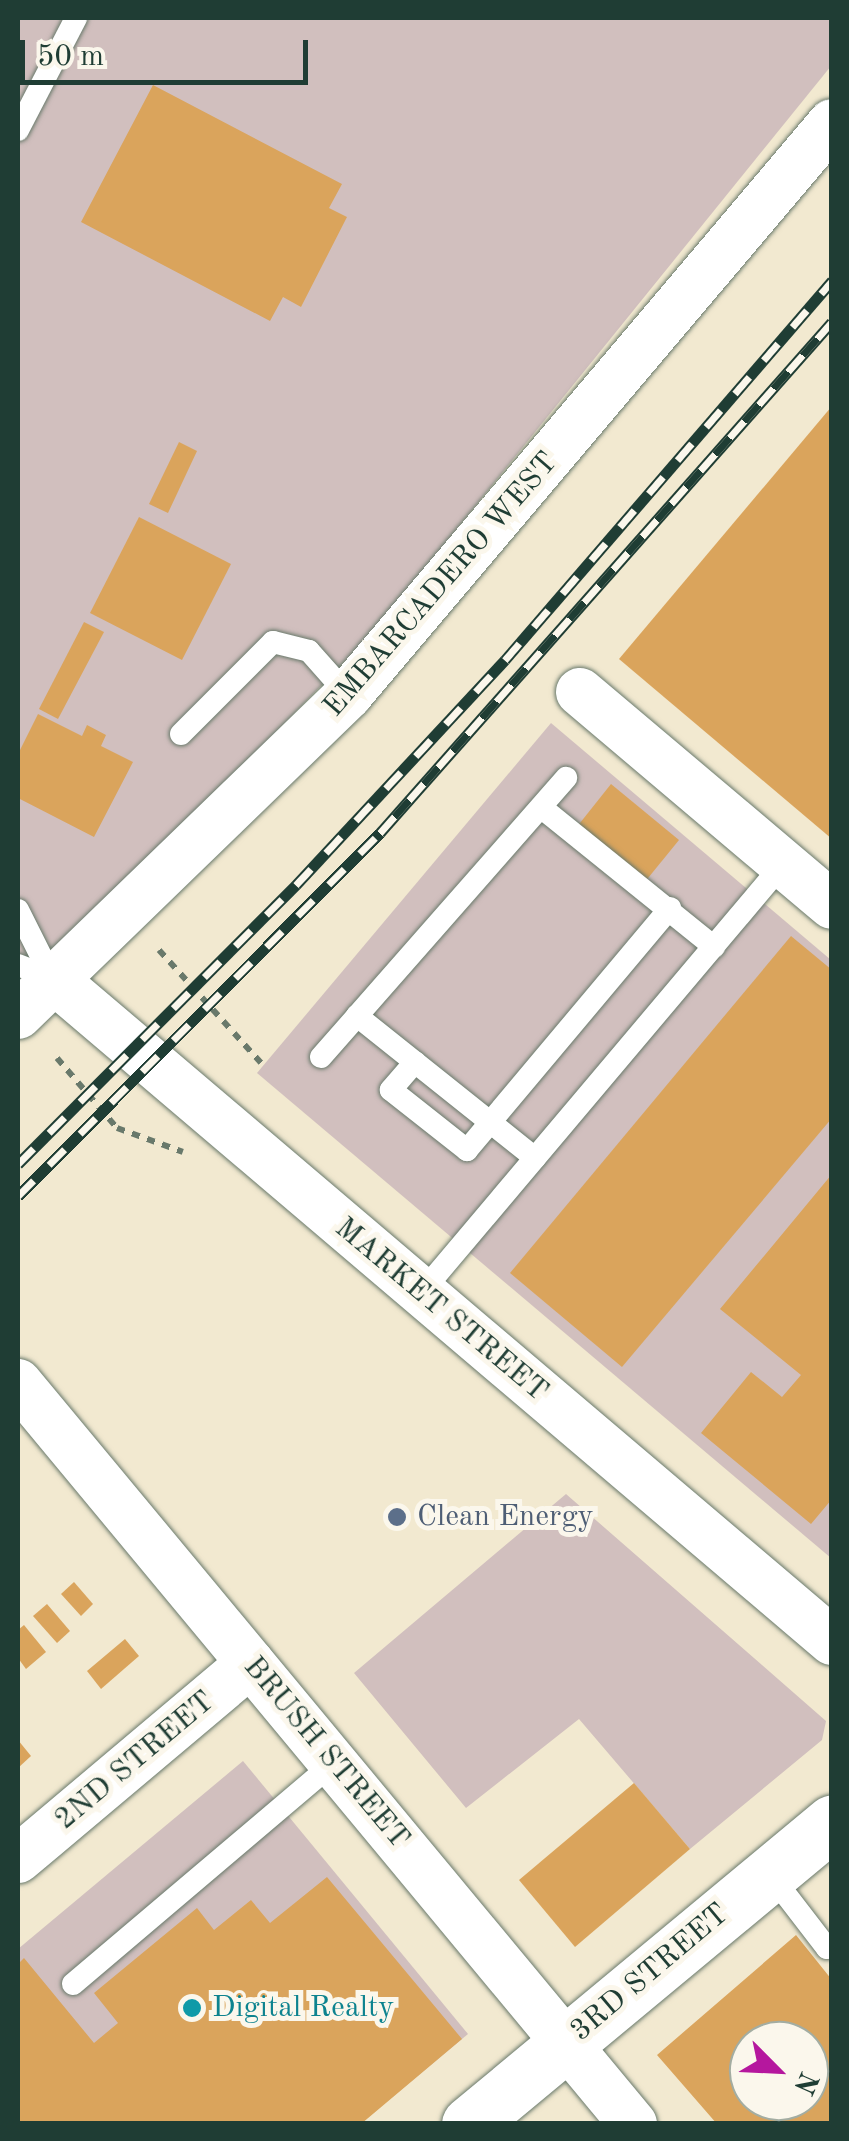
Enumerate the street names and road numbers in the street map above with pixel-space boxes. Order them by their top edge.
street label: EMBARCADERO WEST [316,445,566,725]
street label: MARKET STREET [327,1210,555,1410]
street label: BRUSH STREET [235,1650,417,1856]
street label: 2ND STREET [48,1684,222,1838]
street label: 3RD STREET [564,1897,736,2049]

